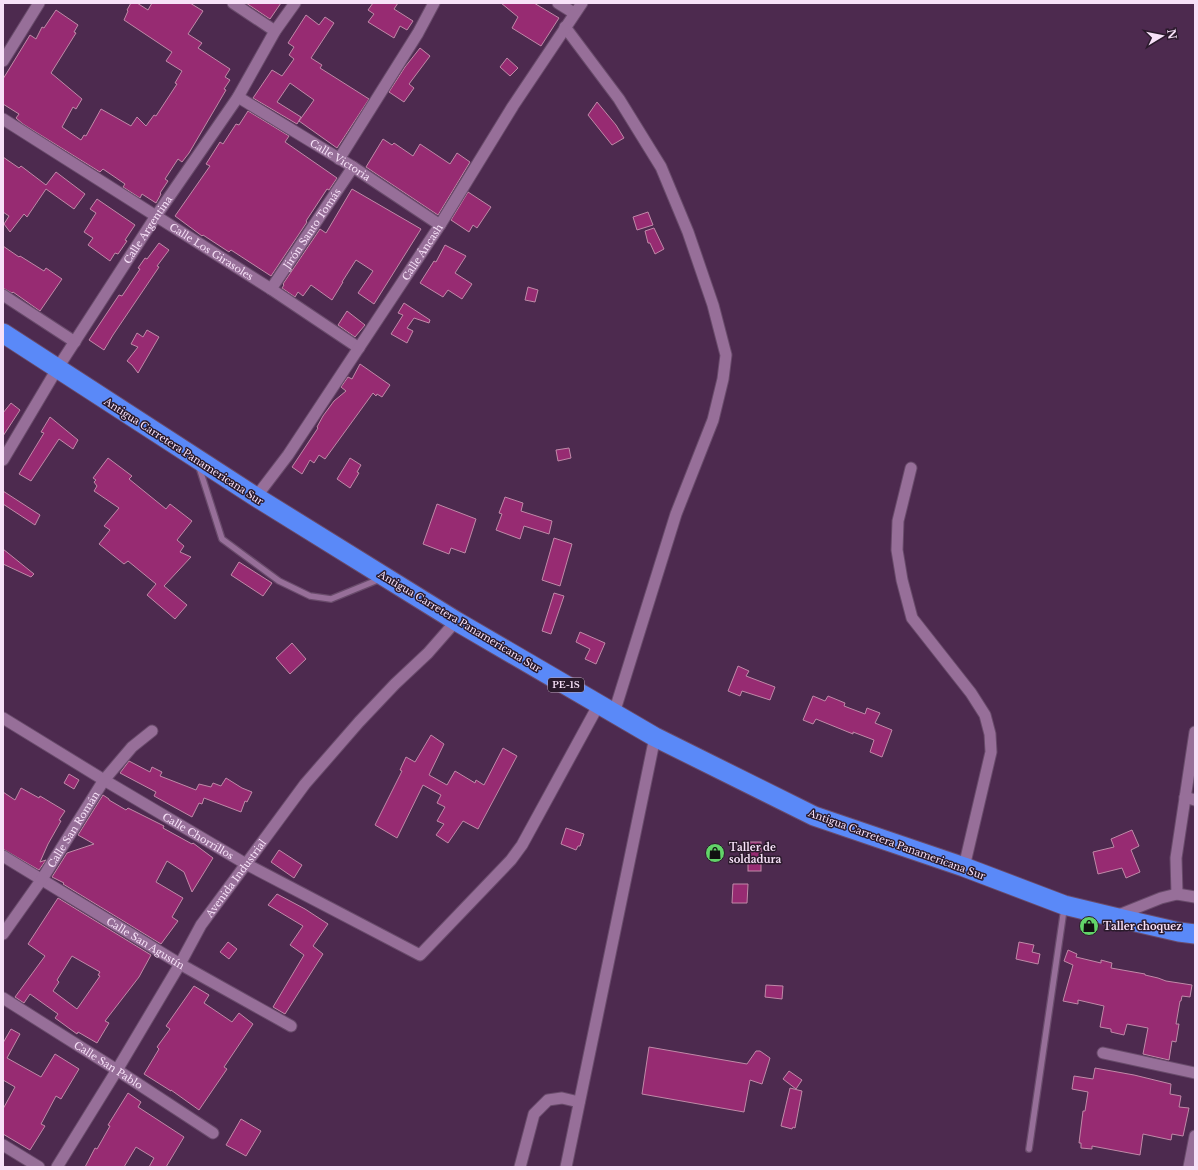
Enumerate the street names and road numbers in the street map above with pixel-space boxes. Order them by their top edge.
street label: Calle Victoria [307,136,373,184]
street label: Jirón Santo Tomás [279,186,344,273]
street label: Calle Argentina [121,193,175,266]
street label: Calle Los Girasoles [167,220,256,283]
street label: Calle Áncash [399,221,446,283]
street label: Antigua Carretera Panamericana Sur [101,394,266,508]
street label: Antigua Carretera Panamericana Sur [375,567,544,675]
road number: PE-1S [548,678,584,692]
street label: Calle San Román [45,789,102,870]
street label: Antigua Carretera Panamericana Sur [806,806,987,883]
street label: Calle Chorrillos [160,810,236,863]
street label: Avenida Industrial [202,837,269,921]
street label: Calle San Agustín [104,915,187,972]
street label: Calle San Pablo [72,1039,146,1092]

